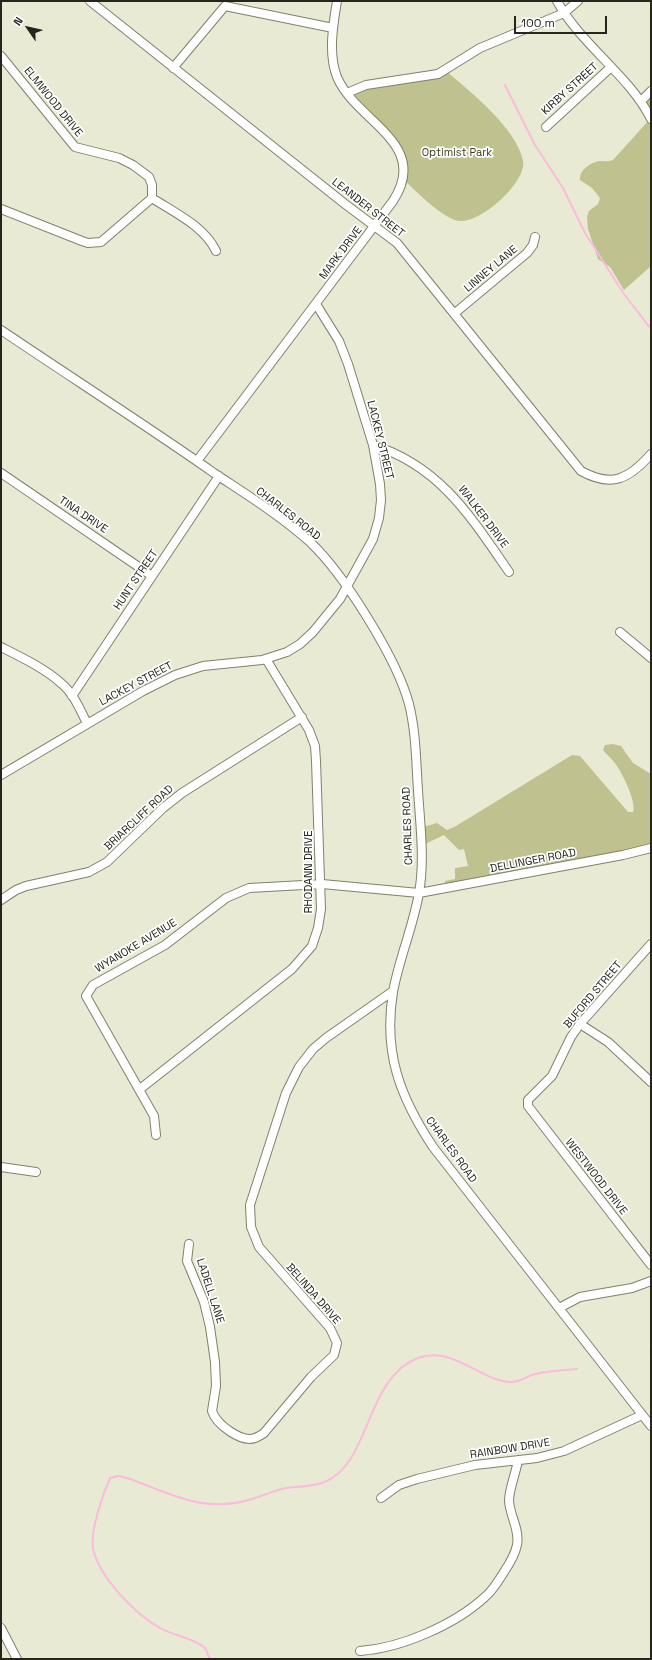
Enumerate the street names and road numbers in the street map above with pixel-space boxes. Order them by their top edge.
street label: KIRBY STREET [539,60,601,118]
street label: ELMWOOD DRIVE [21,65,85,139]
street label: LEANDER STREET [329,176,407,240]
street label: MARK DRIVE [317,224,365,282]
street label: LINNEY LANE [462,243,520,295]
street label: LACKEY STREET [364,399,396,481]
street label: WALKER DRIVE [455,483,511,551]
street label: CHARLES ROAD [253,485,323,543]
street label: TINA DRIVE [56,494,110,536]
street label: HUNT STREET [111,547,161,613]
street label: LACKEY STREET [97,659,175,709]
street label: BRIARCLIFF ROAD [102,783,176,853]
street label: CHARLES ROAD [400,787,416,865]
street label: RHODANN DRIVE [302,831,316,913]
street label: DELLINGER ROAD [489,846,577,876]
street label: WYANOKE AVENUE [93,916,179,976]
street label: BUFORD STREET [561,959,625,1031]
street label: CHARLES ROAD [423,1114,479,1186]
street label: WESTWOOD DRIVE [562,1136,630,1218]
street label: LADELL LANE [193,1257,227,1325]
street label: BELINDA DRIVE [283,1261,343,1327]
street label: RAINBOW DRIVE [469,1436,551,1462]

